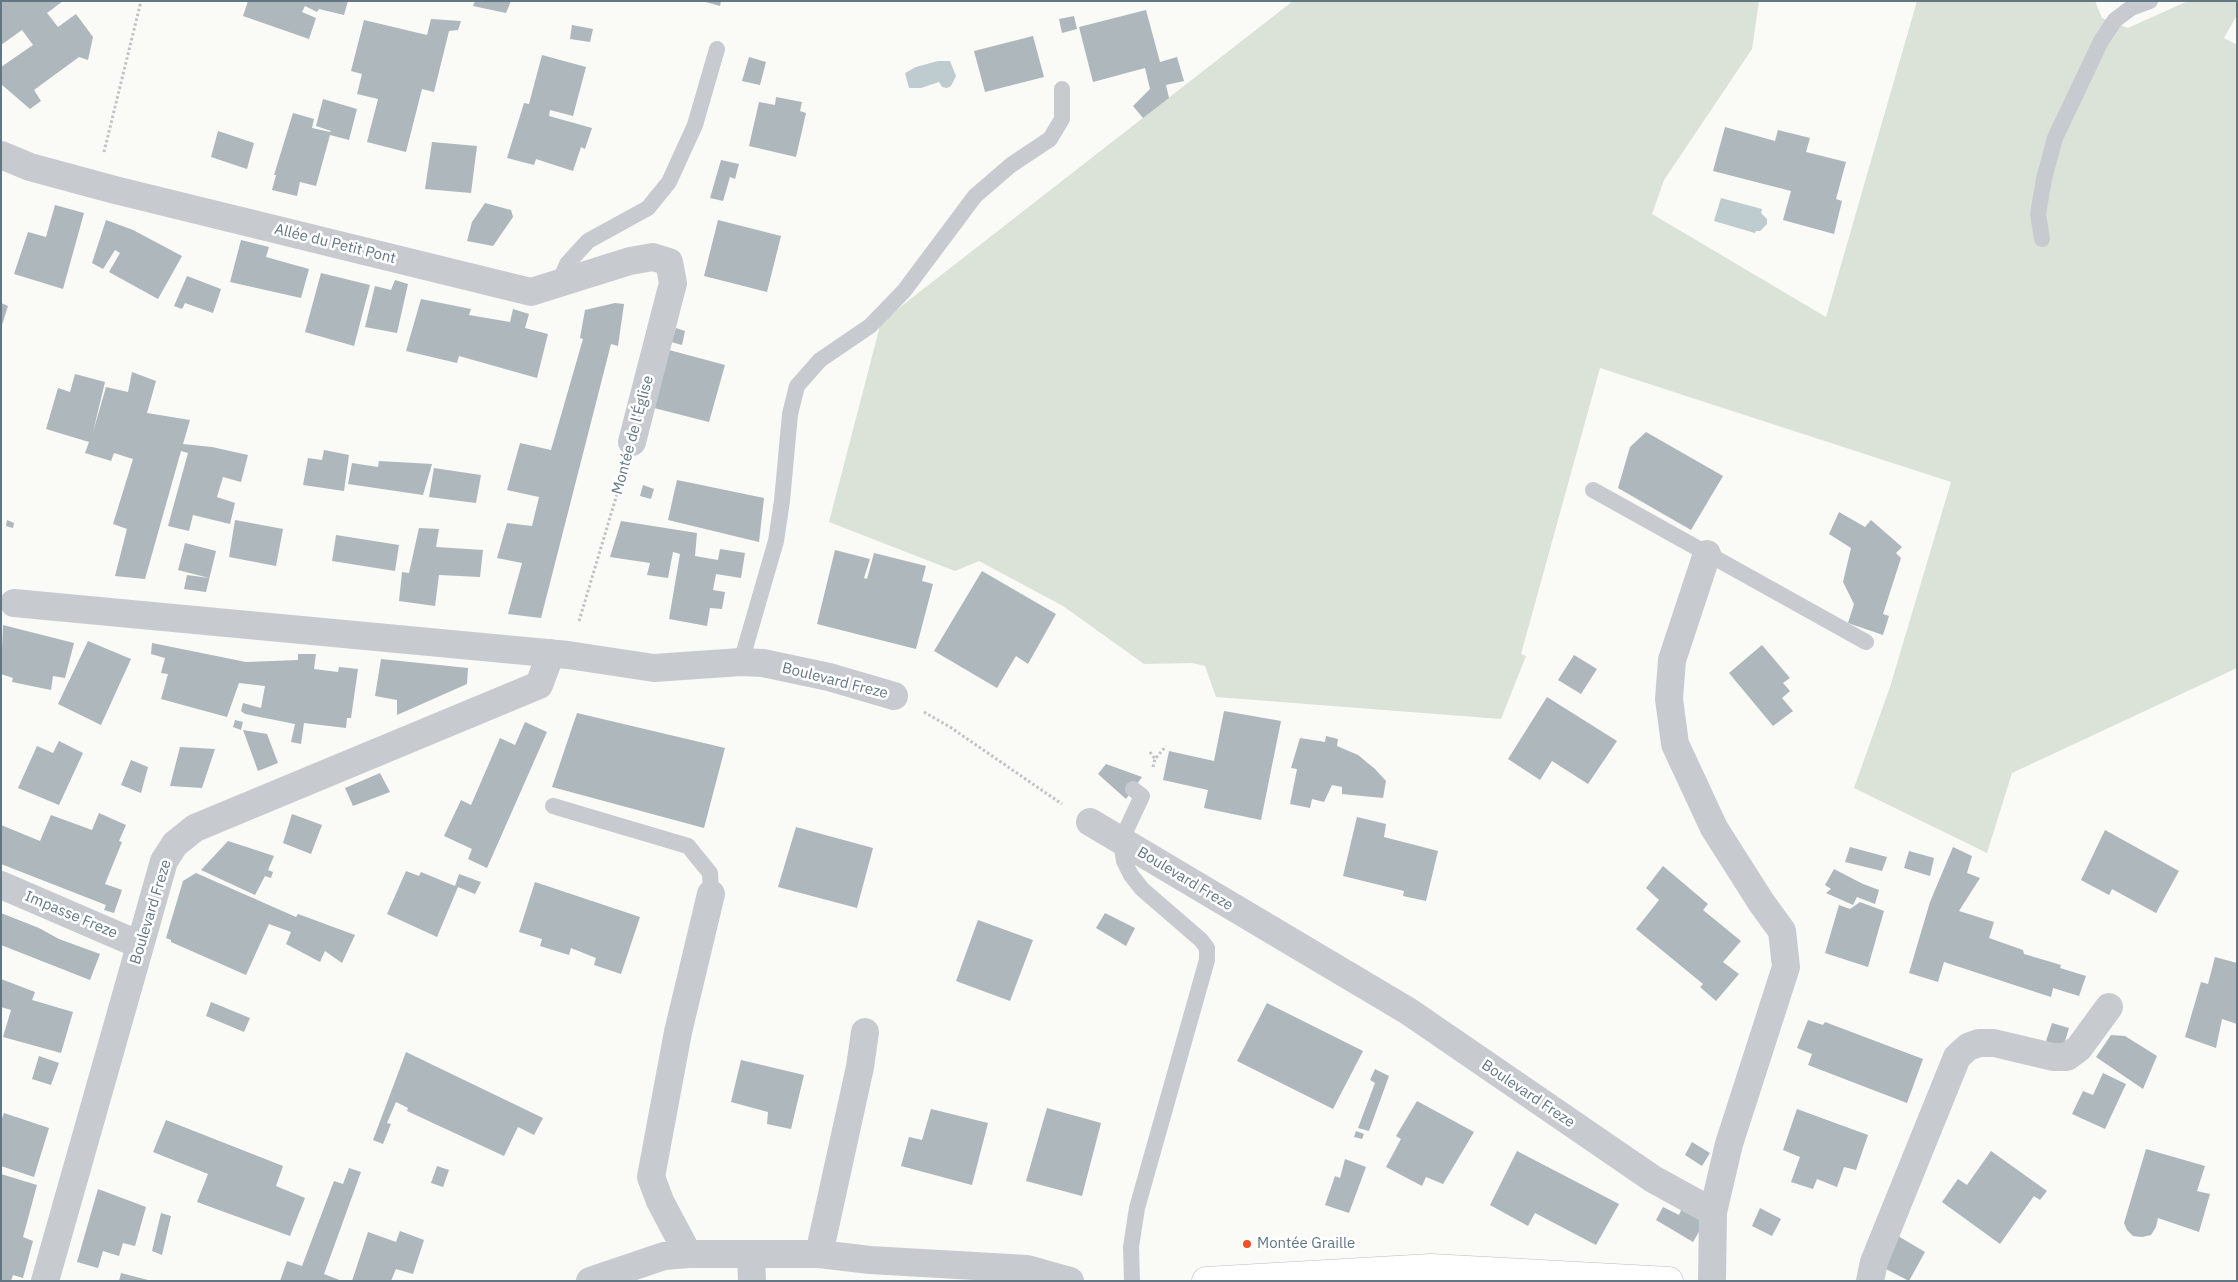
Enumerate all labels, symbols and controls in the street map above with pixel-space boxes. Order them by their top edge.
street label: Allée du Petit Pont [273,220,397,268]
street label: Montée de l'Église [608,374,658,496]
street label: Boulevard Freze [780,659,890,703]
street label: Boulevard Freze [1134,843,1236,915]
street label: Boulevard Freze [127,857,175,967]
street label: Impasse Freze [22,887,120,943]
street label: Boulevard Freze [1478,1056,1578,1132]
place label: Montée Graille [1257,1235,1355,1253]
marker: Montée Graille [1241,1238,1253,1250]

